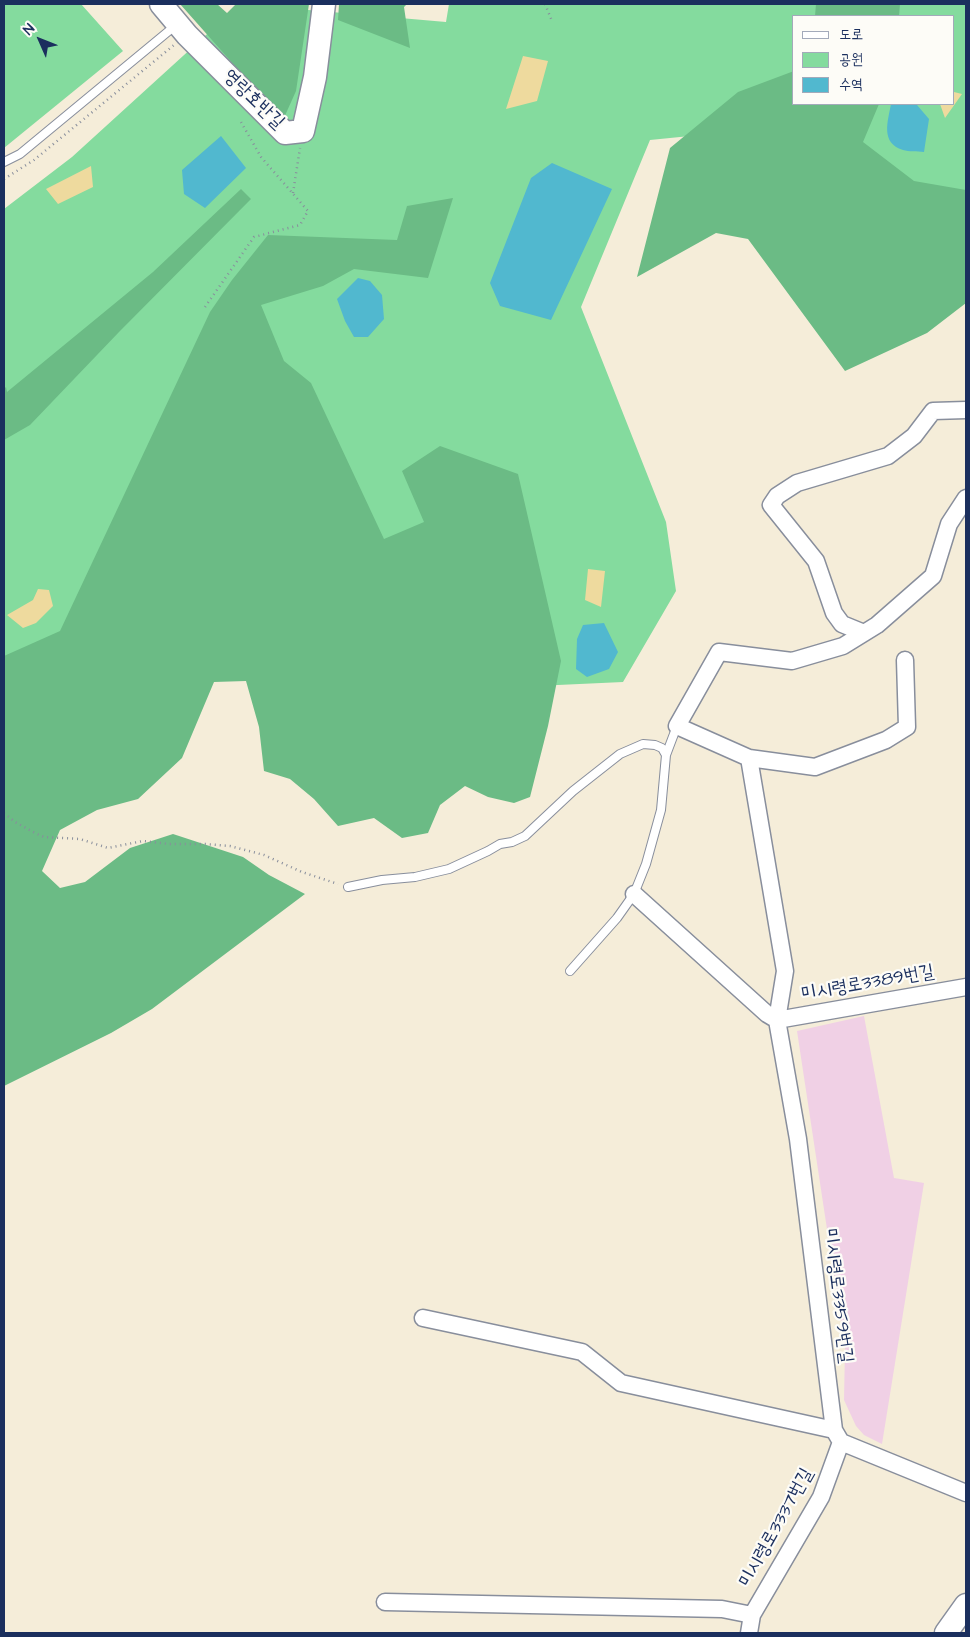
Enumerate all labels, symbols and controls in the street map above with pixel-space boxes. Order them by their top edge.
north arrow [15,15,65,65]
legend [792,15,955,105]
text: N [19,19,39,40]
text: 도로 [839,24,863,45]
text: 공원 [839,49,863,70]
street label: 영랑호반길 [218,65,288,135]
text: 수역 [839,74,863,95]
street label: 미시령로3389번길 [800,961,936,1007]
street label: 미시령로3359번길 [817,1227,857,1365]
street label: 미시령로3337번길 [735,1465,819,1591]

